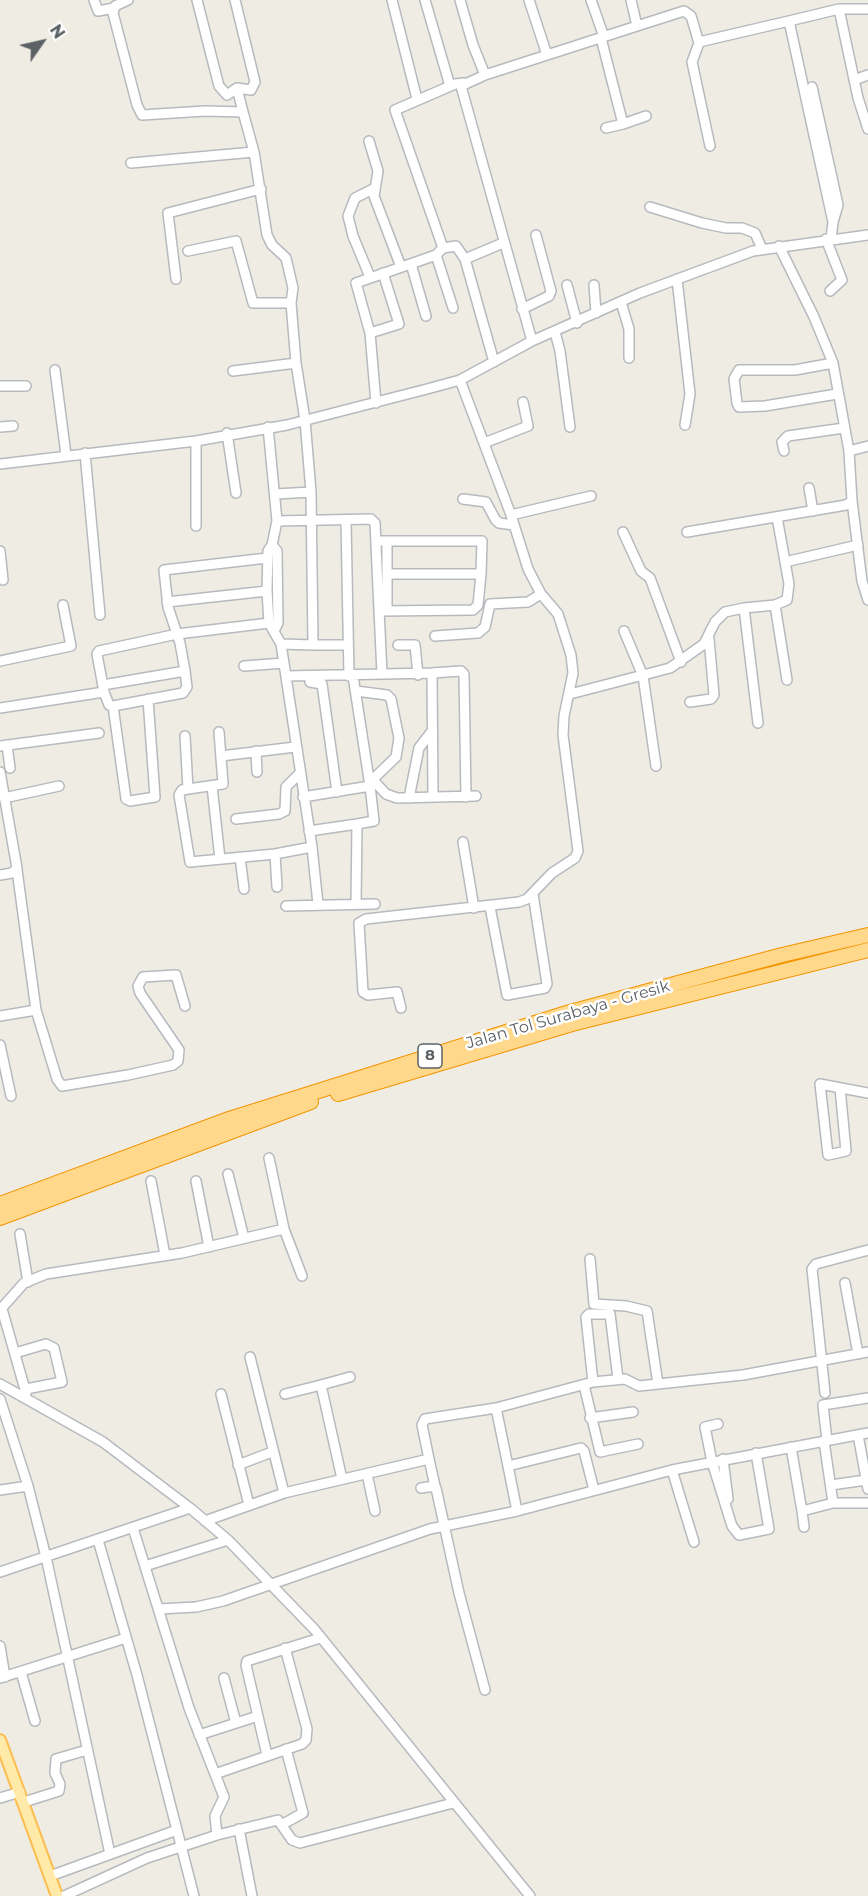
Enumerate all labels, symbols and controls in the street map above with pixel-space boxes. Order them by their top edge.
north arrow [12,12,72,72]
text: N [46,21,69,42]
street label: Jalan Tol Surabaya - Gresik [464,977,672,1053]
road number: 8 [418,1044,442,1068]

